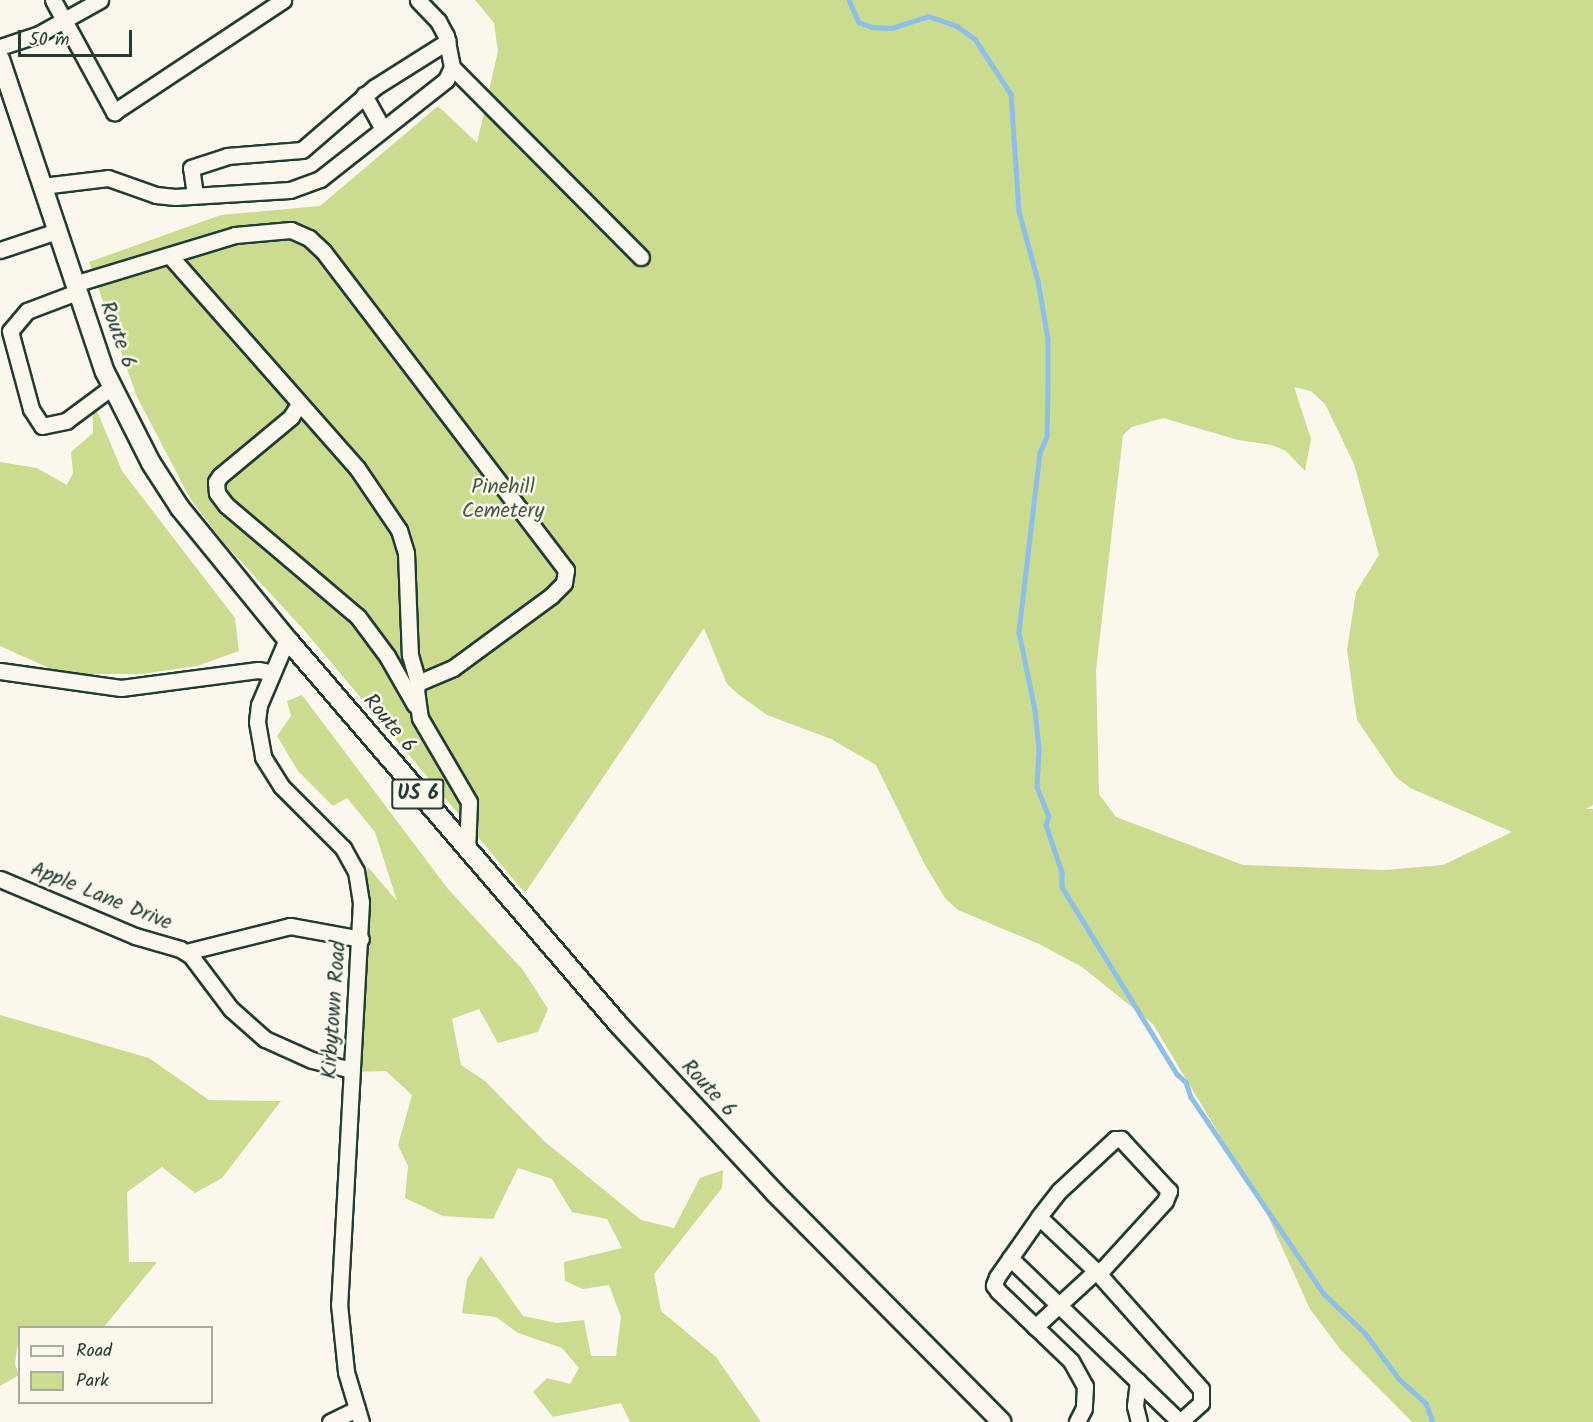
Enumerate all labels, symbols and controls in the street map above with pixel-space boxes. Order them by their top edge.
scale bar [21,18,135,56]
text: 50 m [29,26,69,55]
street label: Route 6 [93,298,141,372]
park label: Pinehill Cemetery [462,475,544,525]
street label: Route 6 [357,689,421,759]
road number: US 6 [391,777,445,811]
street label: Apple Lane Drive [27,857,175,937]
street label: Kirbytown Road [318,940,352,1080]
street label: Route 6 [675,1055,741,1123]
legend [18,1326,213,1404]
text: Road [76,1337,112,1366]
text: Park [76,1367,109,1396]

